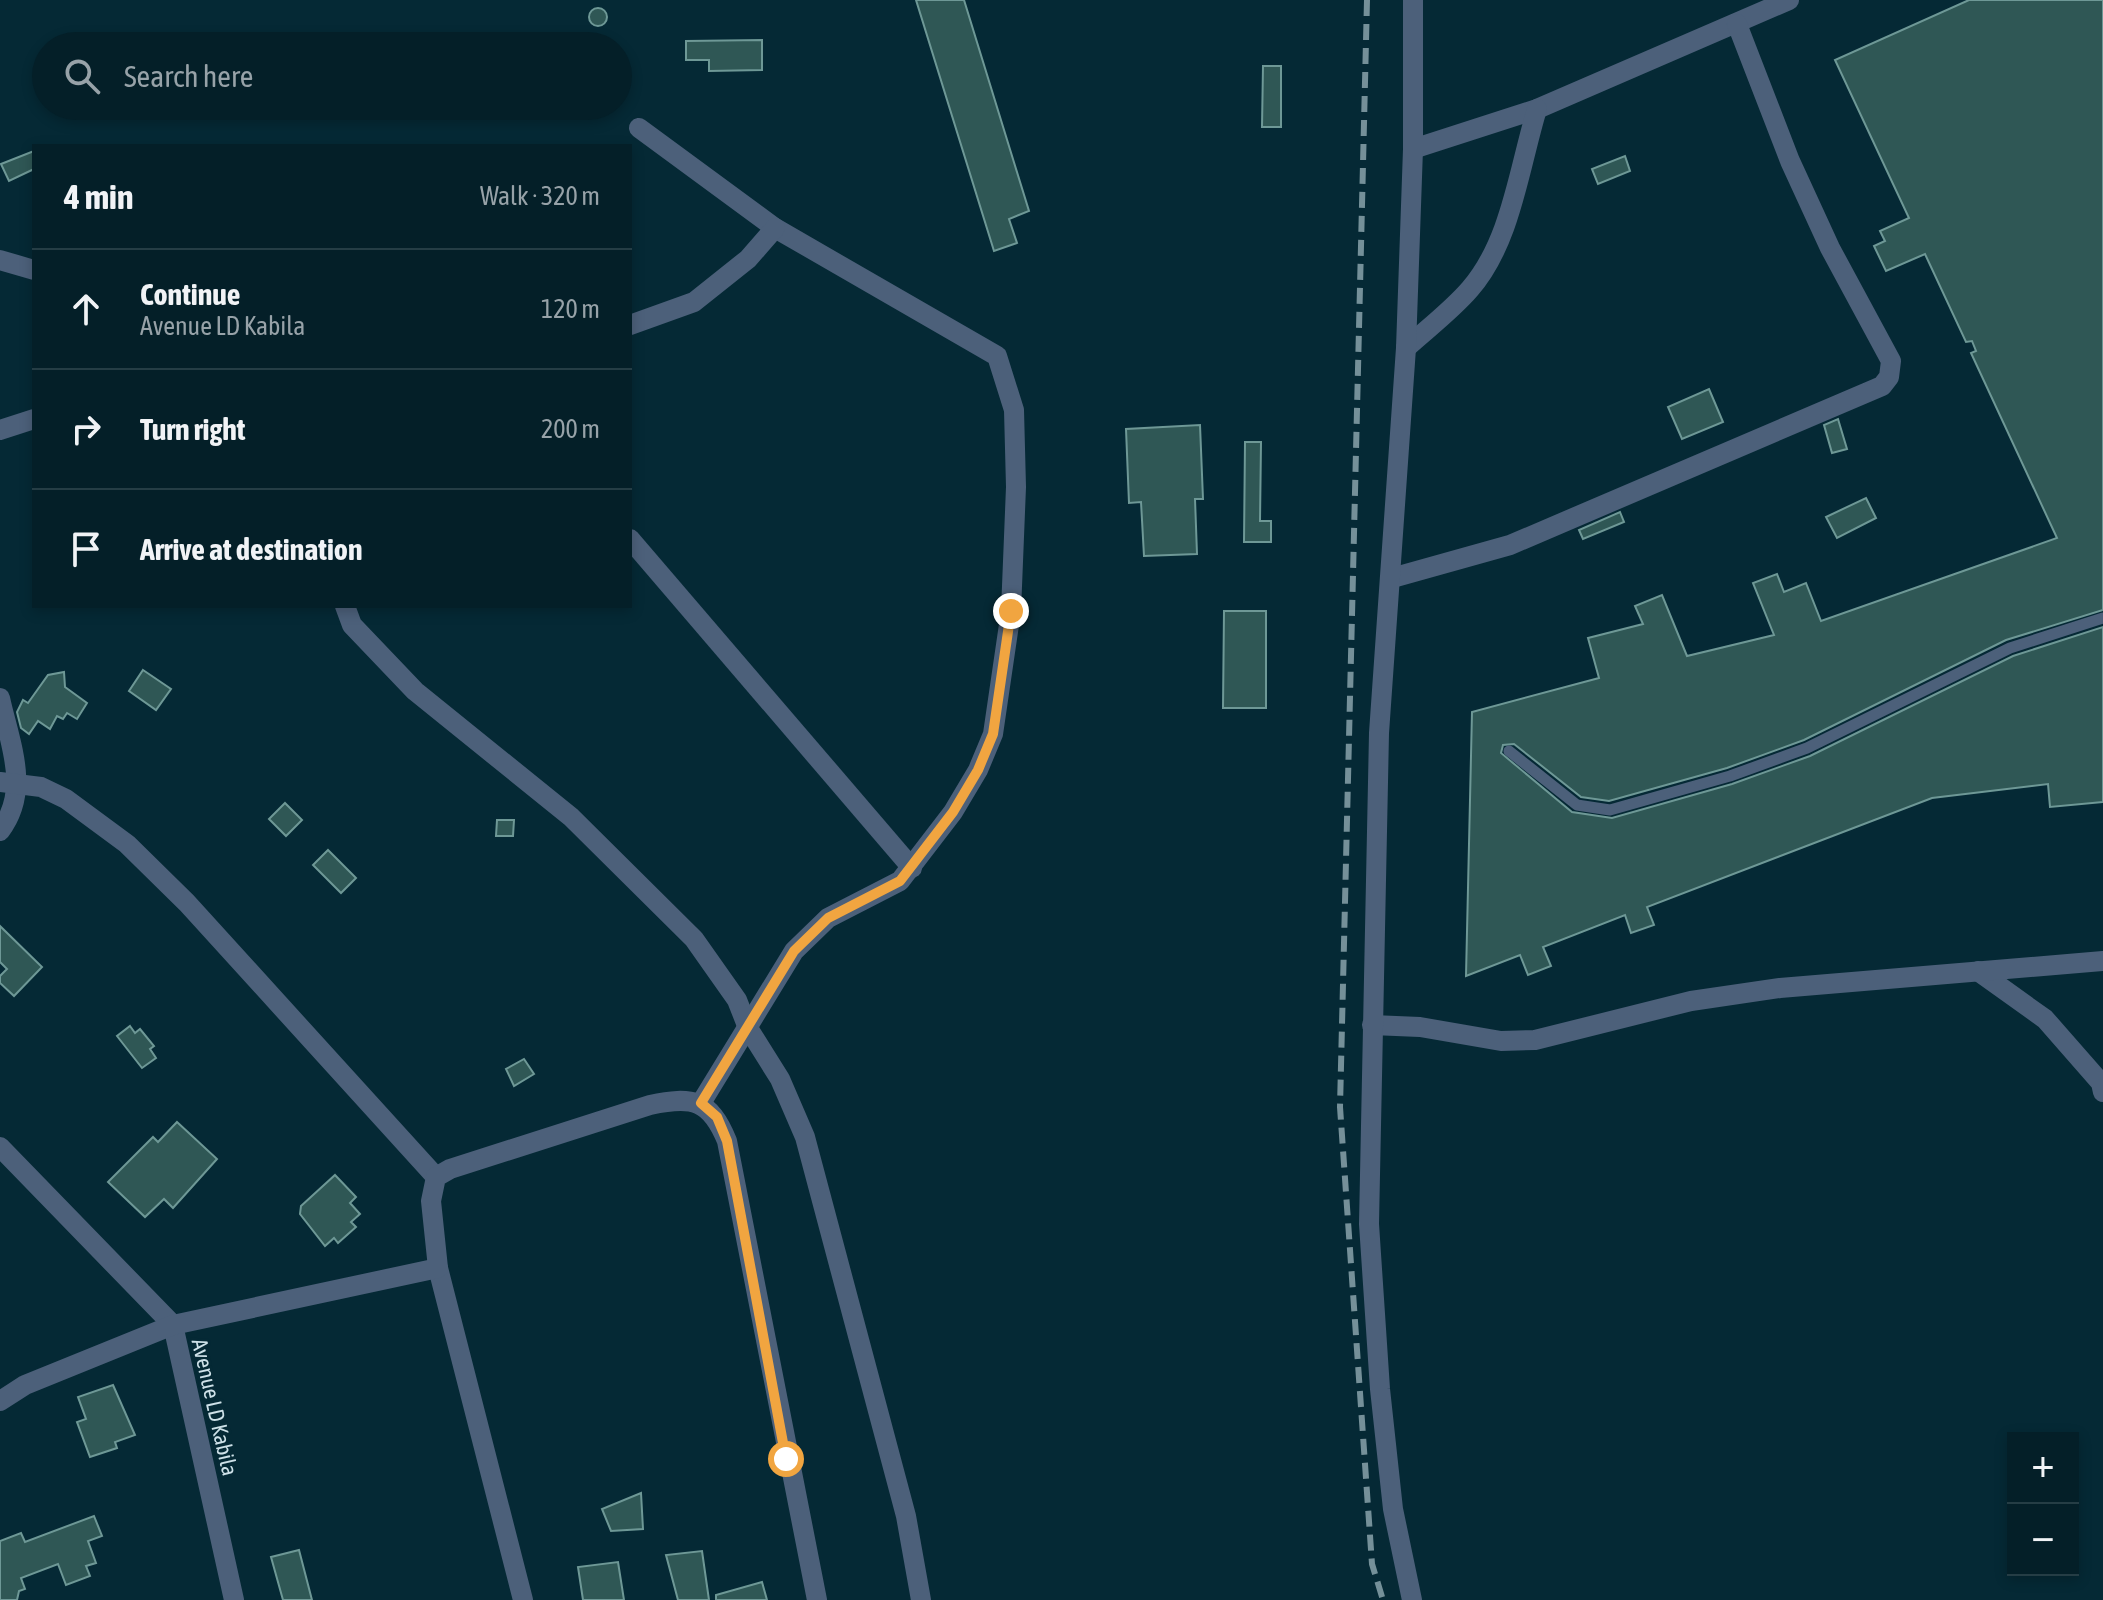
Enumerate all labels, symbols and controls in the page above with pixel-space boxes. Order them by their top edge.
search box [32,32,632,120]
icon: search [60,54,104,98]
text: Search here [124,59,253,93]
text: 4 min [64,177,133,216]
text: Walk · 320 m [480,181,600,211]
text: Continue [140,277,240,311]
icon: ahead [64,287,108,331]
text: 120 m [541,294,600,324]
text: Avenue LD Kabila [140,311,305,341]
icon: right [64,407,108,451]
text: Turn right [140,412,246,446]
text: 200 m [541,414,600,444]
icon: arrive [64,527,108,571]
text: Arrive at destination [140,532,362,566]
route end [993,593,1029,629]
street label: Avenue LD Kabila [187,1336,243,1478]
map controls [2007,1432,2079,1576]
button: + [2007,1432,2079,1504]
route start [768,1441,804,1477]
button: − [2007,1504,2079,1576]

